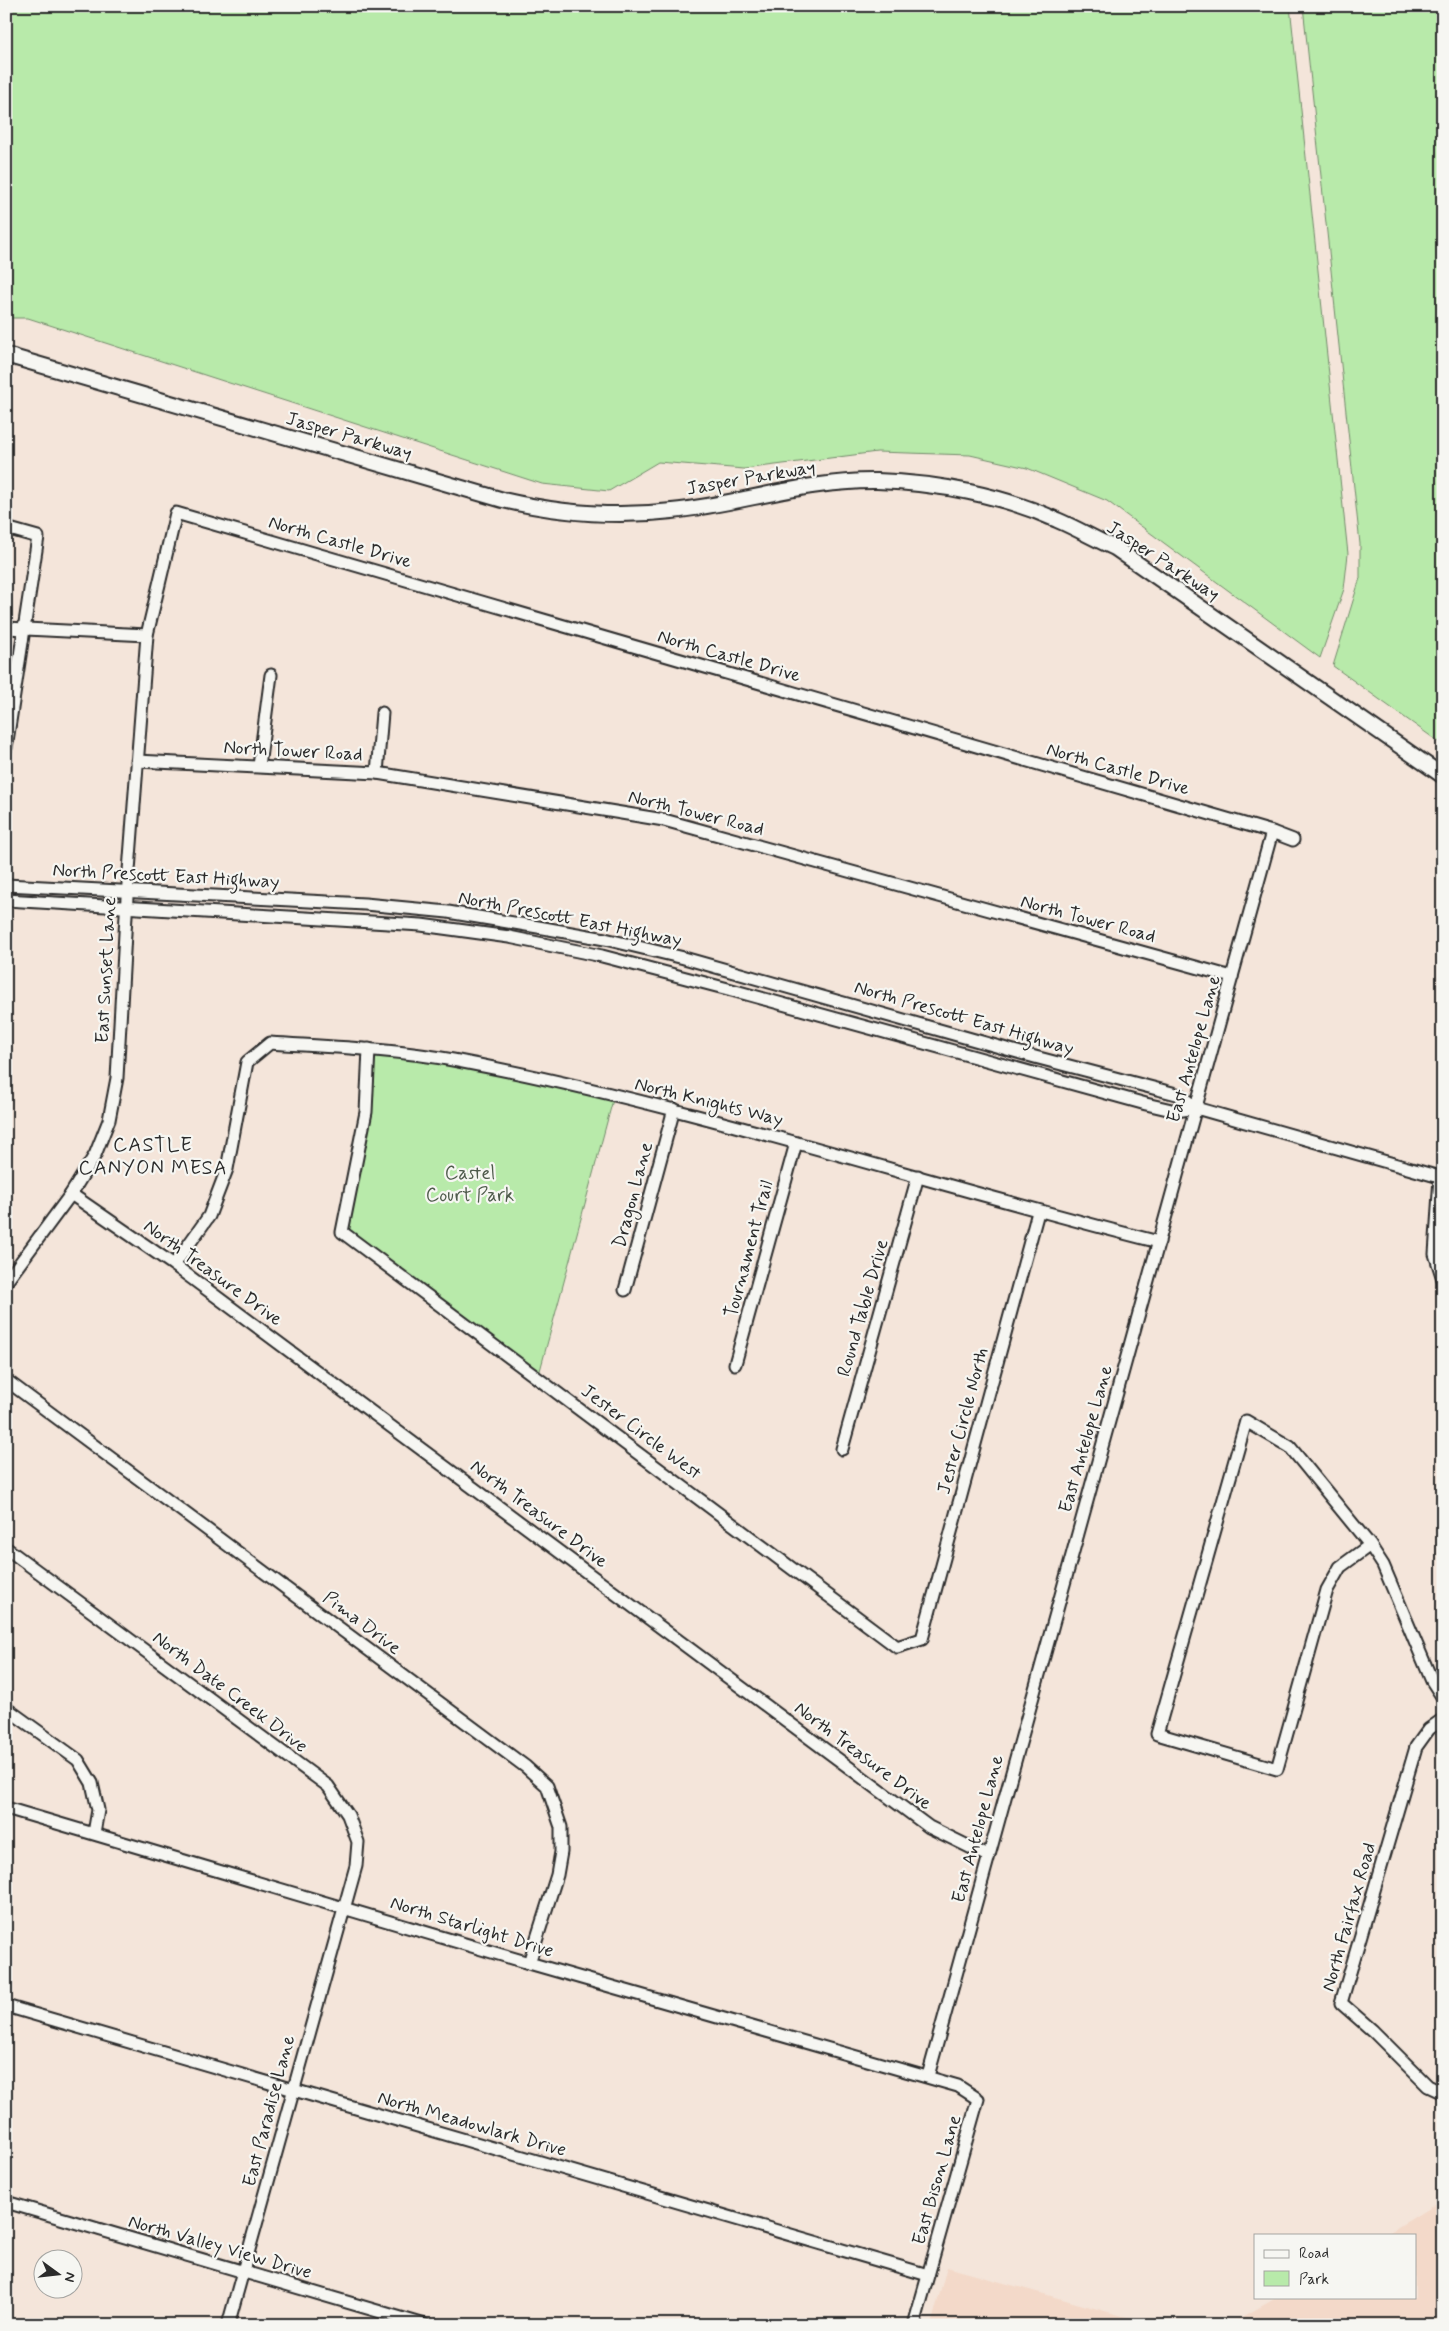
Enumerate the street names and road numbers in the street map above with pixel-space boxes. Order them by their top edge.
street label: Jasper Parkway [283,406,415,466]
street label: Jasper Parkway [685,454,817,502]
street label: North Castle Drive [266,510,415,574]
street label: Jasper Parkway [1102,515,1224,607]
street label: North Castle Drive [655,624,804,688]
street label: North Tower Road [223,735,363,767]
street label: North Castle Drive [1044,737,1193,801]
street label: North Tower Road [625,784,767,842]
street label: North Prescott East Highway [52,858,280,897]
street label: North Prescott East Highway [455,885,684,956]
street label: North Tower Road [1018,889,1158,949]
street label: East Sunset Lane [90,896,122,1044]
street label: East Antelope Lane [1161,972,1227,1126]
street label: North Prescott East Highway [850,975,1077,1064]
street label: North Knights Way [632,1071,786,1134]
street label: Dragon Lane [607,1139,661,1251]
street label: Tournament Trail [719,1178,779,1320]
street label: North Treasure Drive [138,1214,288,1332]
street label: Round Table Drive [831,1236,895,1380]
street label: Jester Circle North [931,1345,995,1497]
street label: East Antelope Lane [1053,1362,1119,1516]
street label: Jester Circle West [576,1379,706,1485]
street label: North Treasure Drive [465,1454,613,1574]
street label: Pima Drive [318,1585,406,1661]
street label: North Date Creek Drive [147,1625,313,1759]
street label: North Treasure Drive [789,1696,937,1816]
street label: East Antelope Lane [946,1752,1010,1906]
street label: North Fairfax Road [1316,1840,1382,1994]
street label: North Starlight Drive [387,1890,557,1965]
street label: East Paradise Lane [237,2033,301,2189]
street label: North Meadowlark Drive [375,2085,569,2163]
street label: East Bison Lane [906,2112,968,2248]
street label: North Valley View Drive [125,2209,315,2286]

